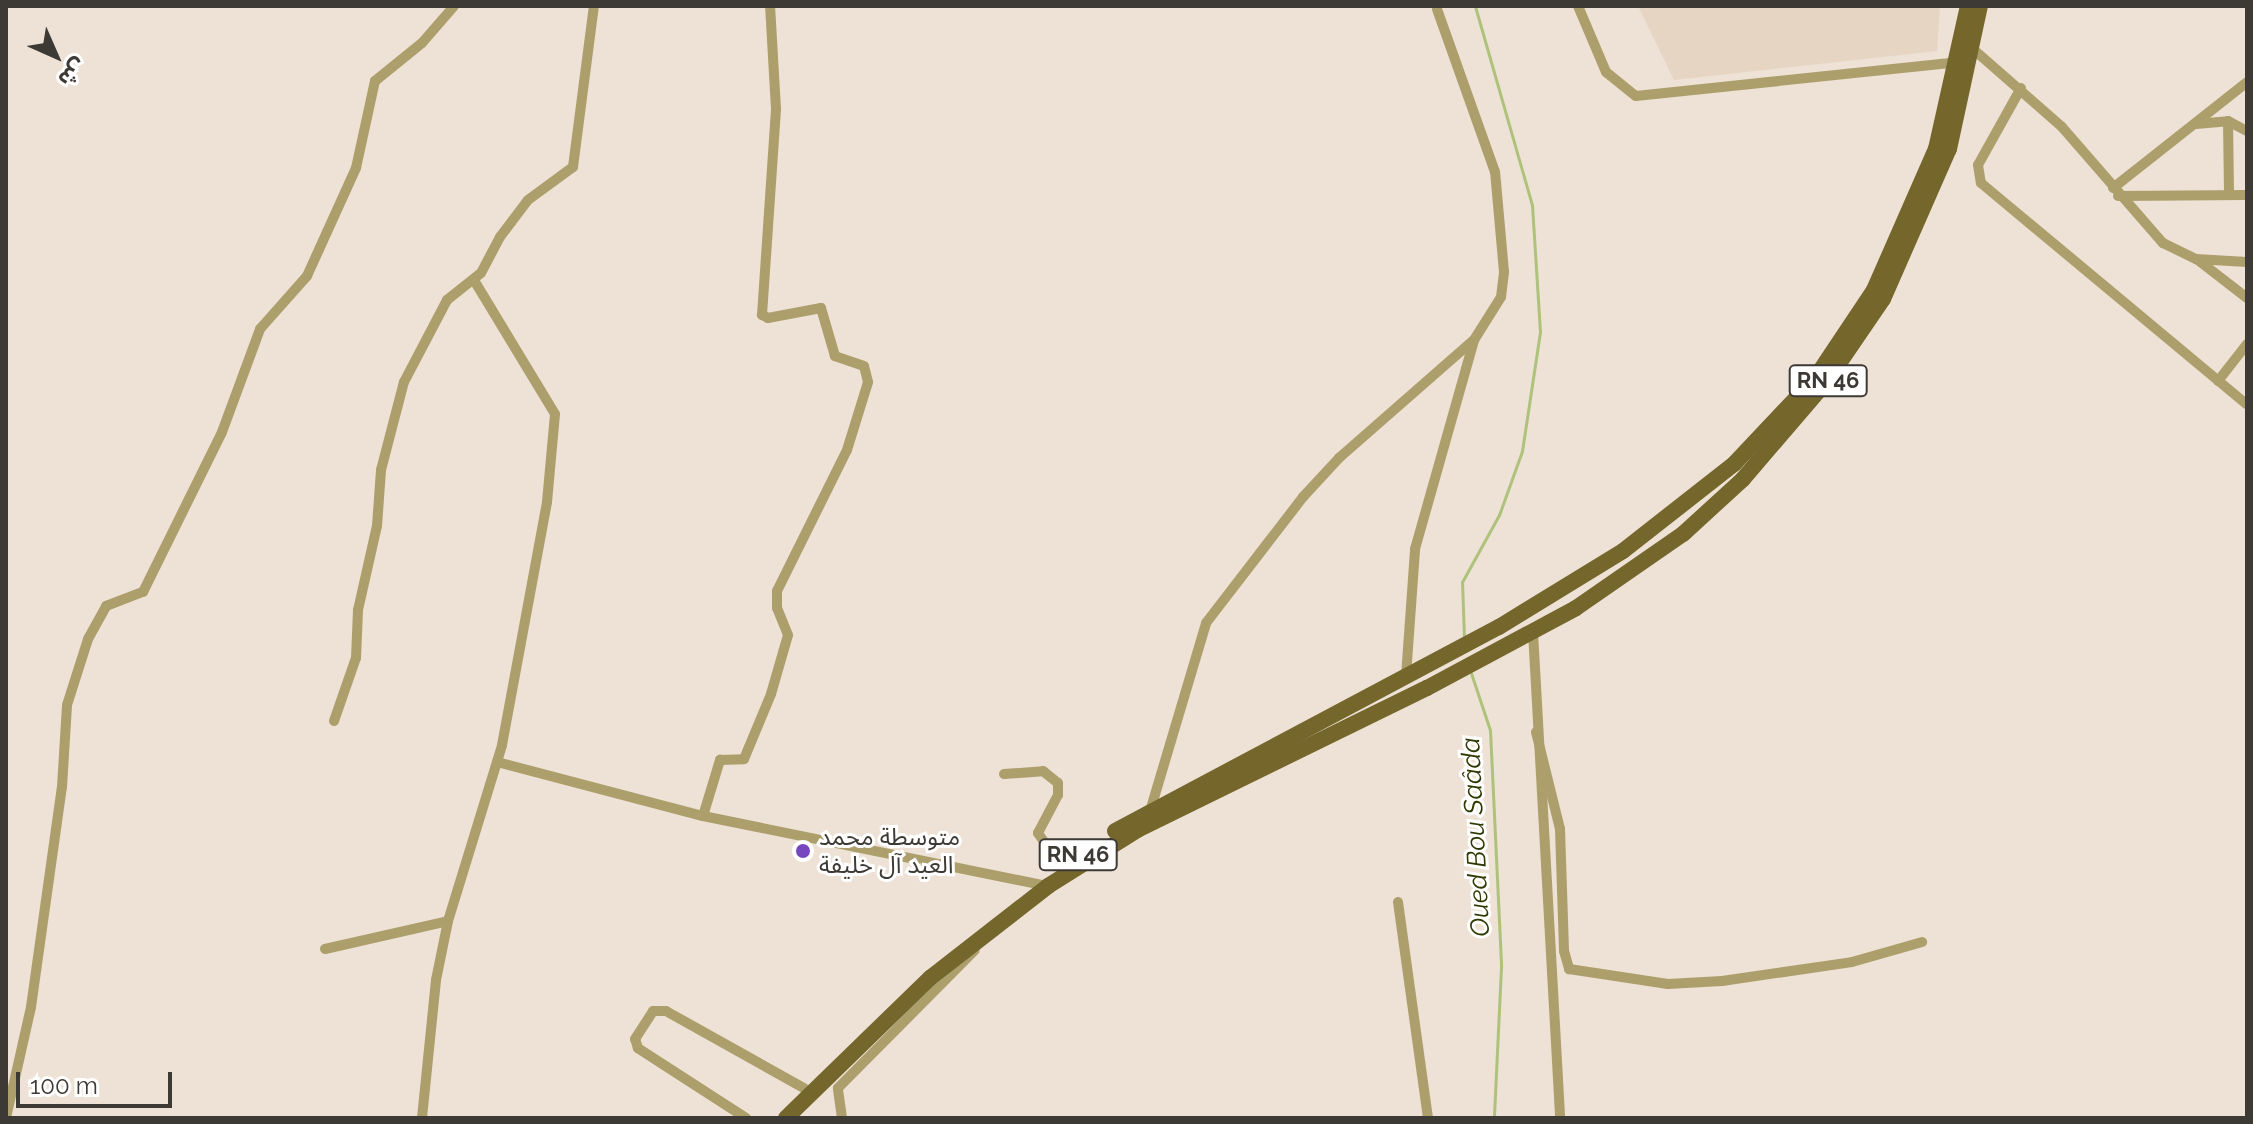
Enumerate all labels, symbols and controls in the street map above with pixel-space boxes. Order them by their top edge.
north arrow [16,16,96,96]
text: ش [53,53,93,93]
road number: RN 46 [1788,363,1868,399]
water label: Oued Bou Saâda [1455,736,1497,938]
place label: متوسطة محمد العيد آل خليفة [819,823,960,879]
road number: RN 46 [1038,837,1118,873]
marker: متوسطة محمد العيد آل خليفة [794,842,812,860]
scale bar [20,1056,176,1106]
text: 100 m [30,1071,98,1100]

